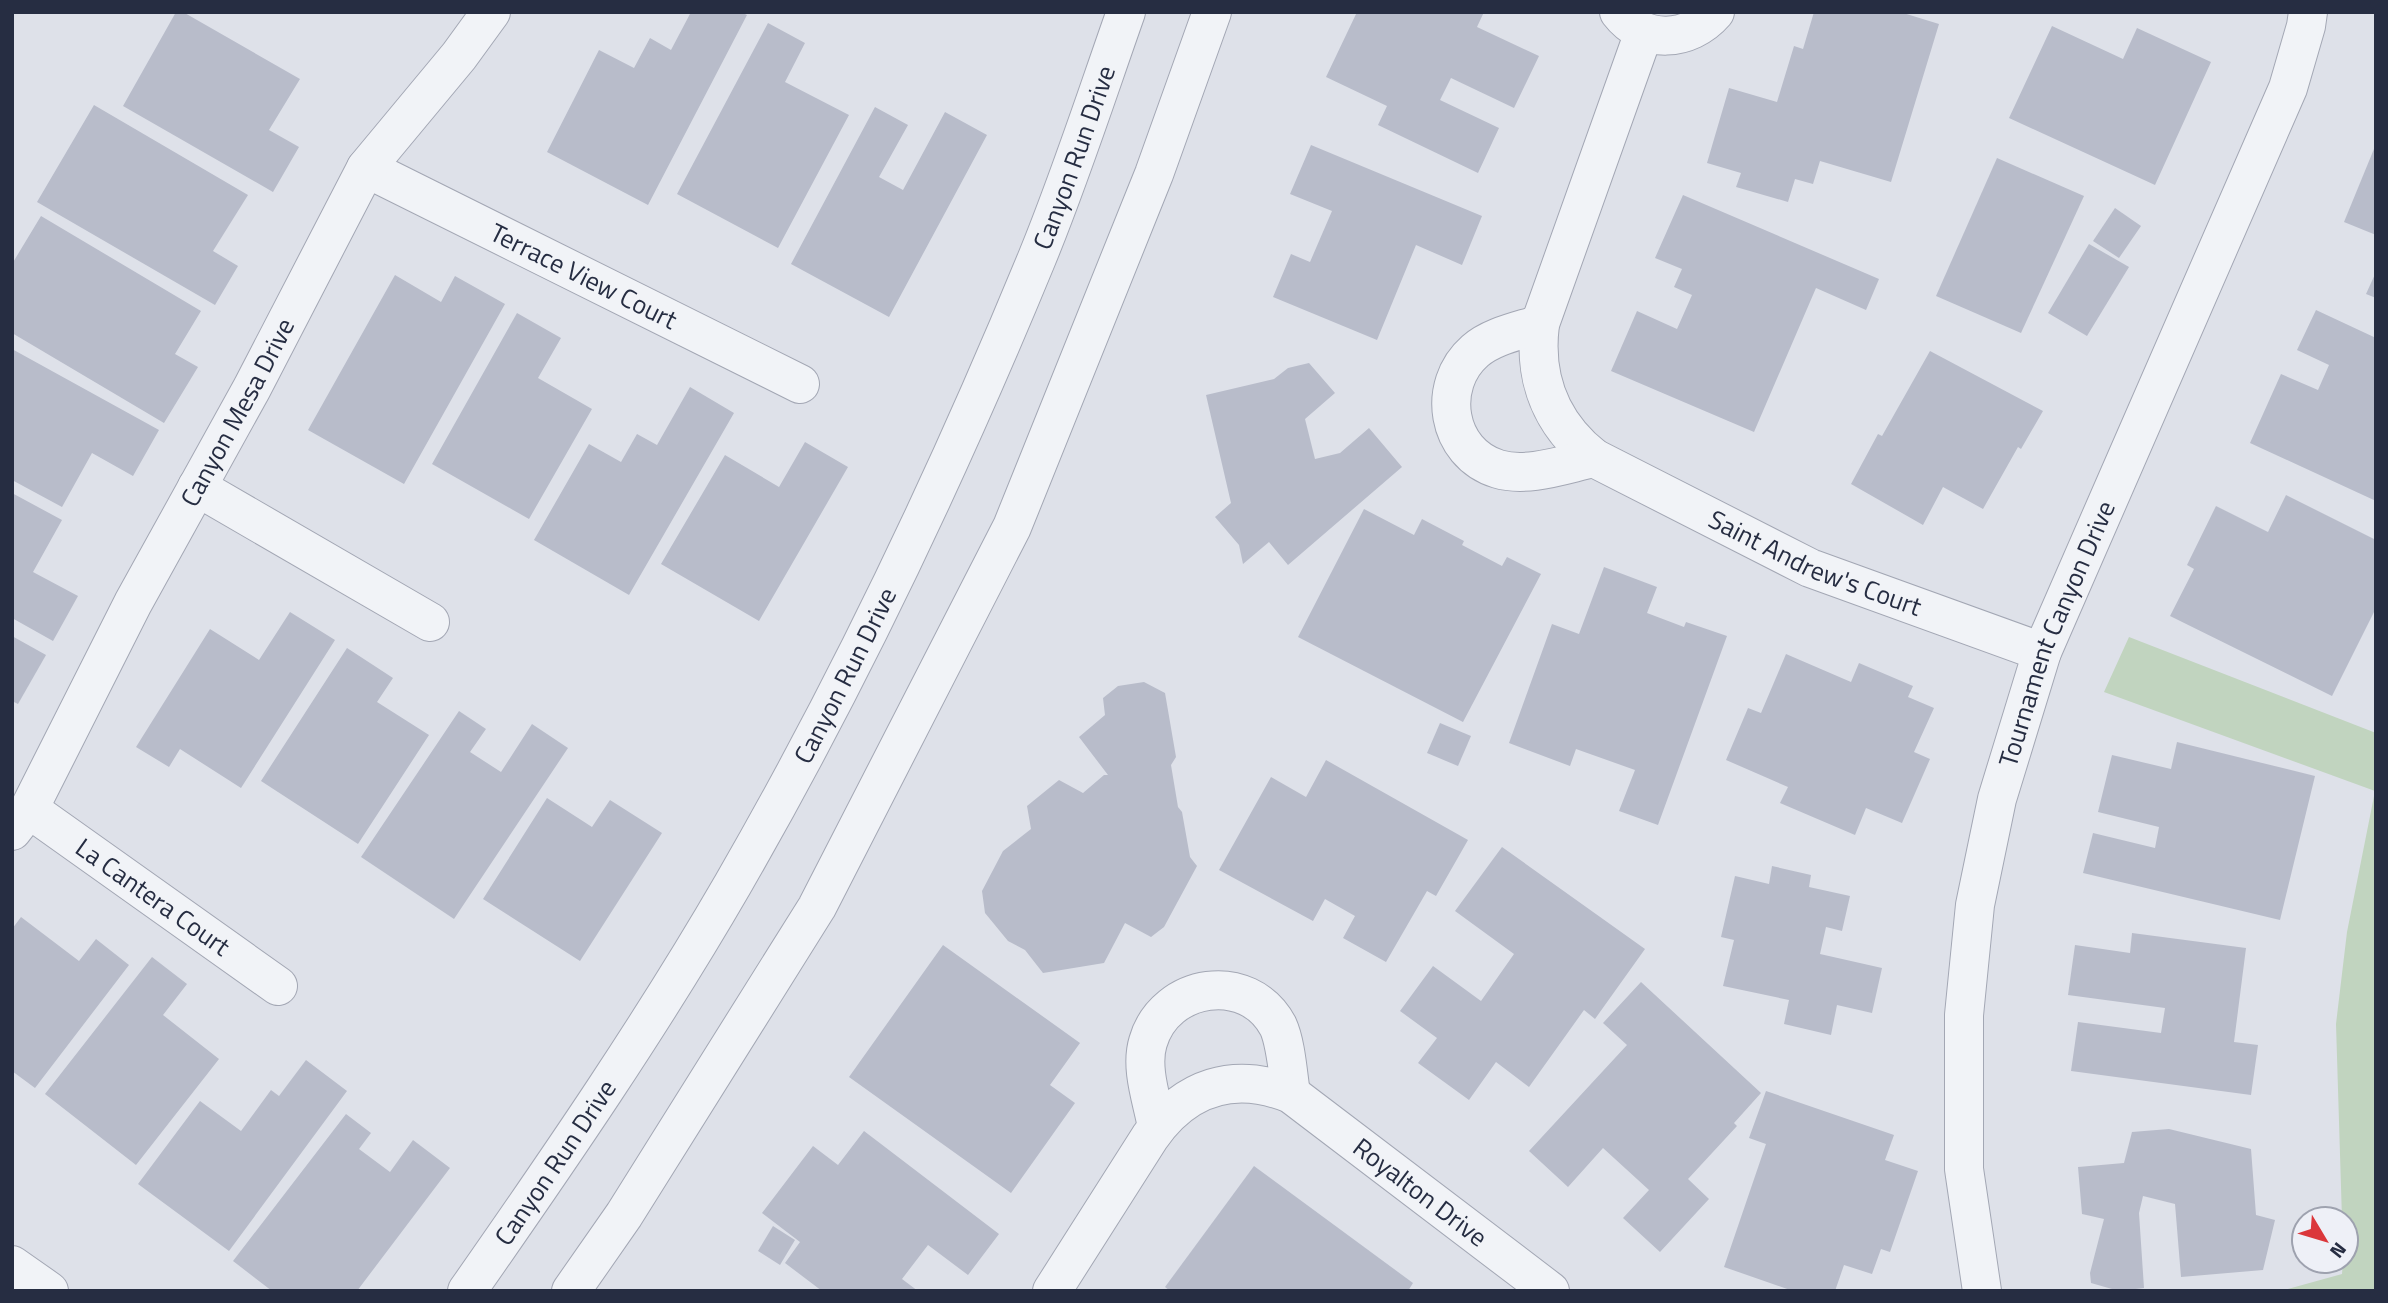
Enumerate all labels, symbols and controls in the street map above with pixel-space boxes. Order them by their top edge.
street label: Canyon Run Drive [1022,60,1125,255]
street label: Terrace View Court [484,213,684,339]
street label: Canyon Mesa Drive [170,311,304,514]
street label: Tournament Canyon Drive [1988,494,2125,771]
street label: Saint Andrew's Court [1702,500,1927,626]
street label: Canyon Run Drive [783,581,906,771]
street label: La Cantera Court [68,828,239,965]
street label: Canyon Run Drive [485,1071,625,1253]
street label: Royalton Drive [1345,1128,1496,1256]
north arrow [2290,1205,2360,1275]
text: N [2323,1237,2354,1265]

